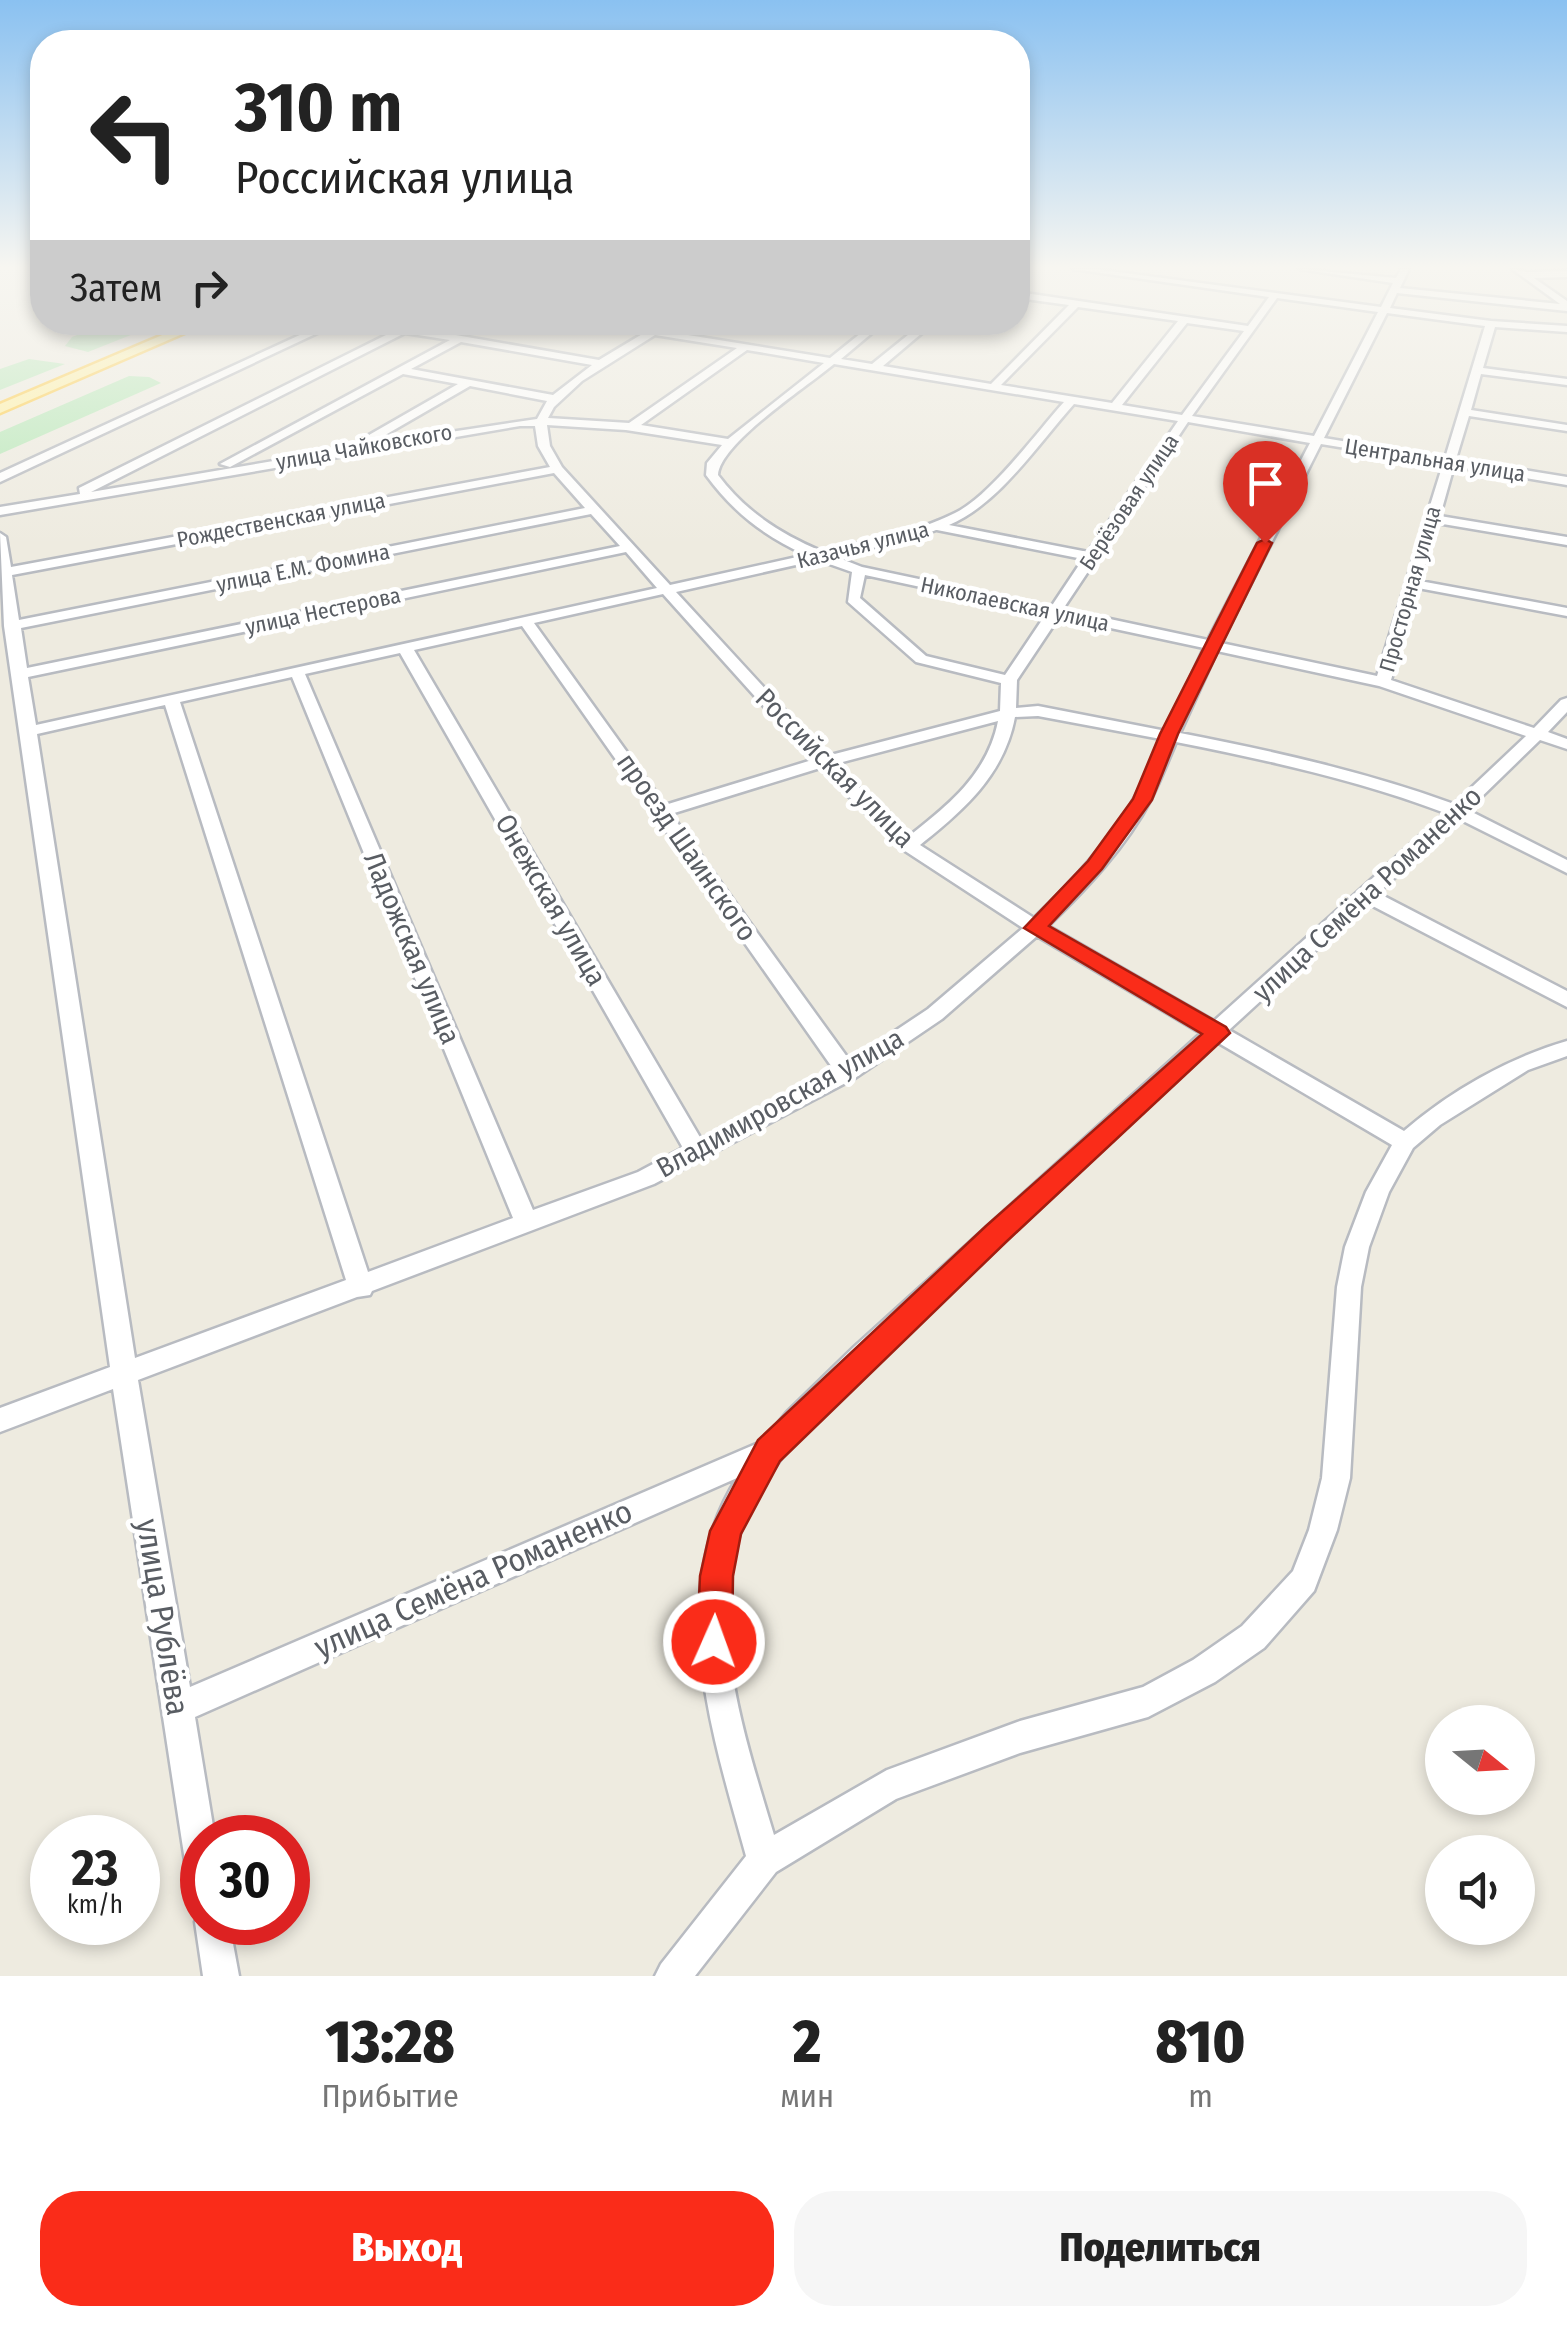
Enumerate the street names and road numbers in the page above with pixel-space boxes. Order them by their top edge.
street label: улица Чайковского [274,418,454,476]
street label: Берёзовая улица [1073,429,1185,575]
street label: Центральная улица [1343,432,1527,488]
street label: Рождественская улица [175,487,387,553]
street label: Просторная улица [1373,503,1447,675]
street label: Казачья улица [794,516,932,574]
street label: улица Е.М. Фомина [214,538,392,598]
street label: Николаевская улица [918,571,1112,637]
street label: улица Нестерова [243,581,403,641]
street label: Российская улица [749,682,921,854]
street label: проезд Шаинского [610,747,764,947]
street label: улица Семёна Романенко [1246,779,1488,1009]
street label: Онежская улица [489,808,613,992]
street label: Ладожская улица [357,847,467,1049]
street label: Владимировская улица [651,1021,909,1185]
street label: улица Семёна Романенко [308,1492,638,1666]
street label: улица Рублёва [129,1516,197,1718]

